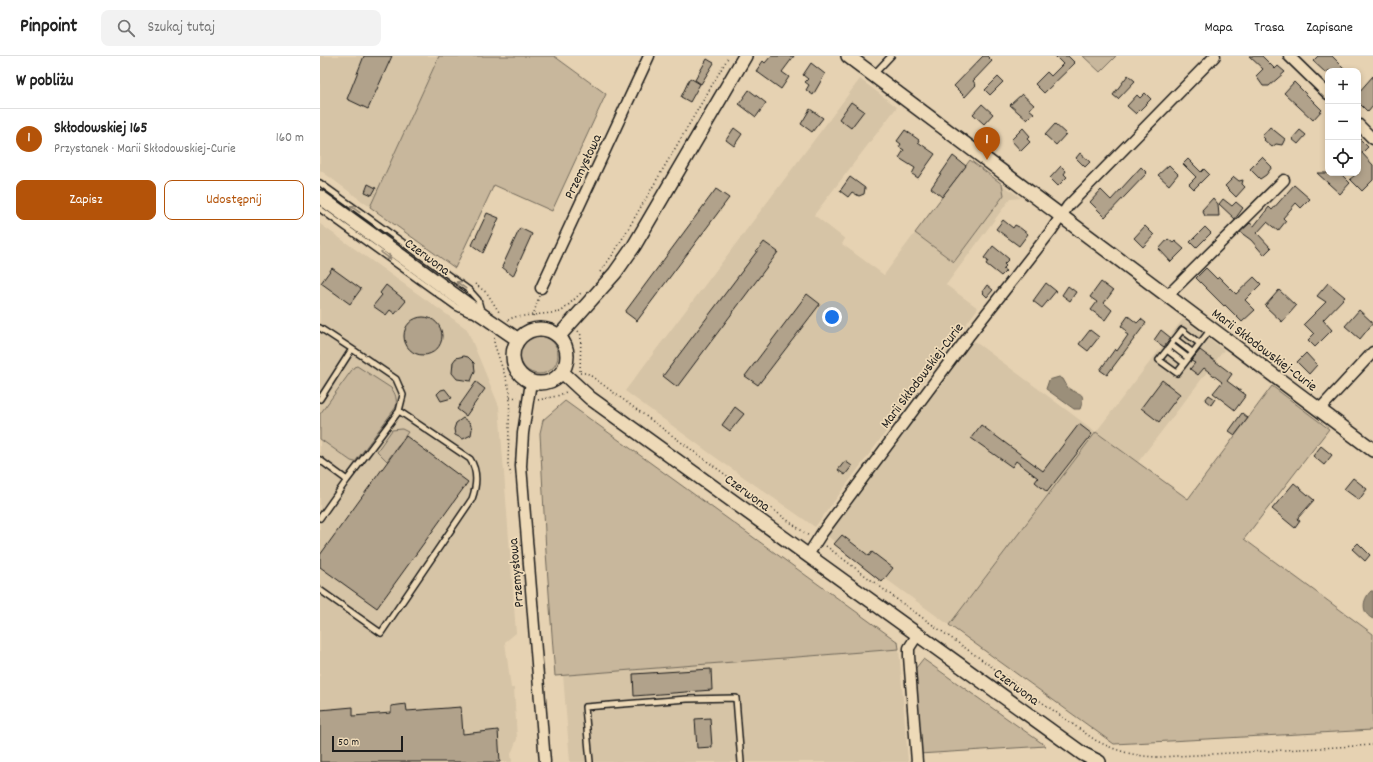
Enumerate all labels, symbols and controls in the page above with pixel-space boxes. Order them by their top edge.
search box [101,10,381,46]
text: Pinpoint [20,14,77,41]
icon: search [115,17,137,39]
text: Szukaj tutaj [147,17,215,39]
text: Mapa [1205,18,1232,38]
text: Trasa [1254,18,1284,38]
text: Zapisane [1306,18,1353,38]
map controls [1325,68,1361,176]
button: + [1325,68,1361,104]
text: W pobliżu [16,70,73,94]
button: − [1325,104,1361,140]
text: Skłodowskiej 165 [54,118,147,140]
pin: 1 [974,127,1000,160]
text: 1 [28,129,30,148]
text: 160 m [276,129,304,148]
street label: Przemysłowa [560,131,608,203]
text: Przystanek · Marii Skłodowskiej-Curie [54,140,236,159]
button: locate [1325,140,1361,176]
button: Zapisz [16,180,156,220]
button: Udostępnij [164,180,304,220]
one-way arrow [350,204,361,213]
street label: Czerwona [400,234,454,281]
one-way arrow [380,252,391,261]
one-way arrow [455,280,466,289]
street label: Marii Skłodowskiej-Curie [1207,304,1321,397]
your location [822,307,842,327]
street label: Marii Skłodowskiej-Curie [876,319,969,433]
street label: Czerwona [720,470,774,517]
street label: Przemysłowa [504,537,530,608]
street label: Czerwona [989,664,1043,711]
scale bar [332,734,403,753]
text: 50 m [338,735,359,751]

